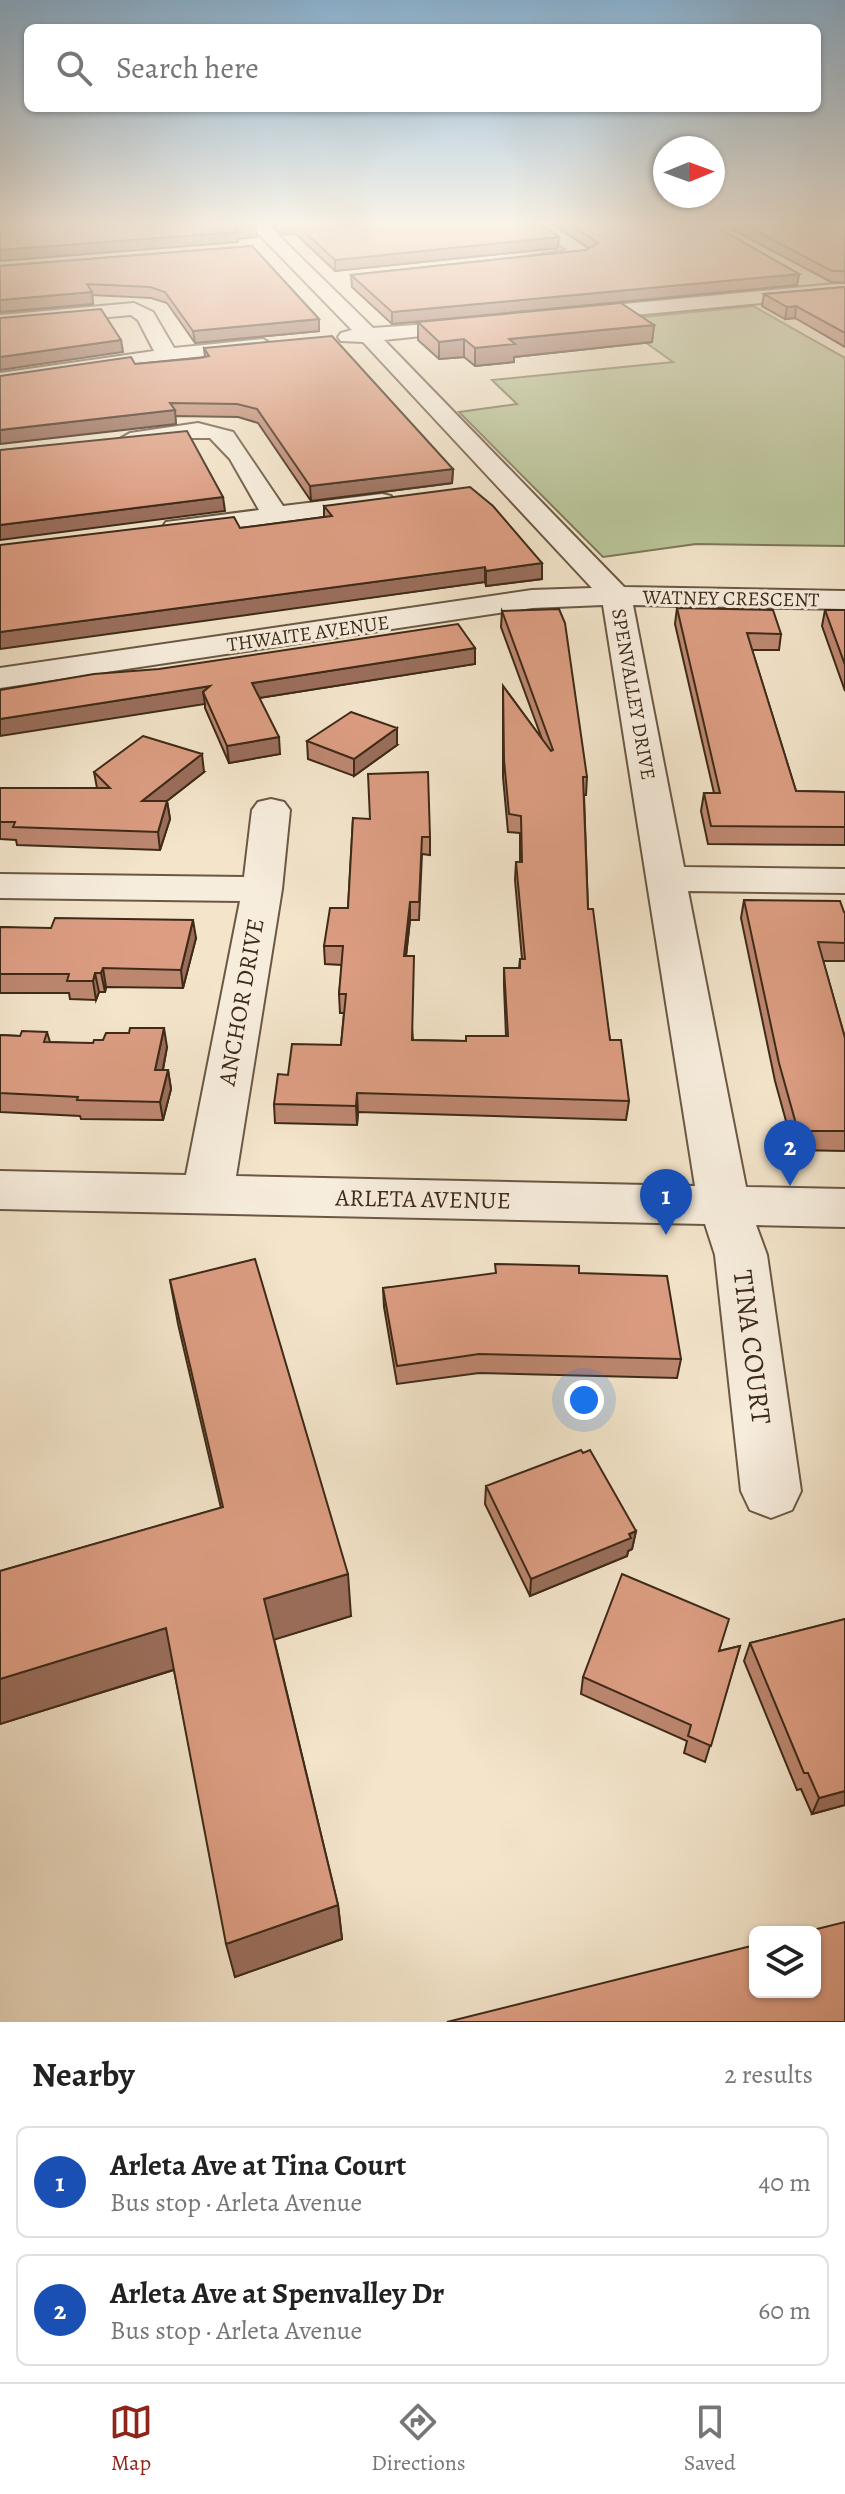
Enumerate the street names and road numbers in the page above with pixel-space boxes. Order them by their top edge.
street label: WATNEY CRESCENT [641,583,820,614]
street label: SPENVALLEY DRIVE [605,606,662,782]
street label: THWAITE AVENUE [225,609,391,658]
street label: ANCHOR DRIVE [210,916,271,1089]
street label: ARLETA AVENUE [334,1181,511,1217]
street label: TINA COURT [724,1268,780,1426]

